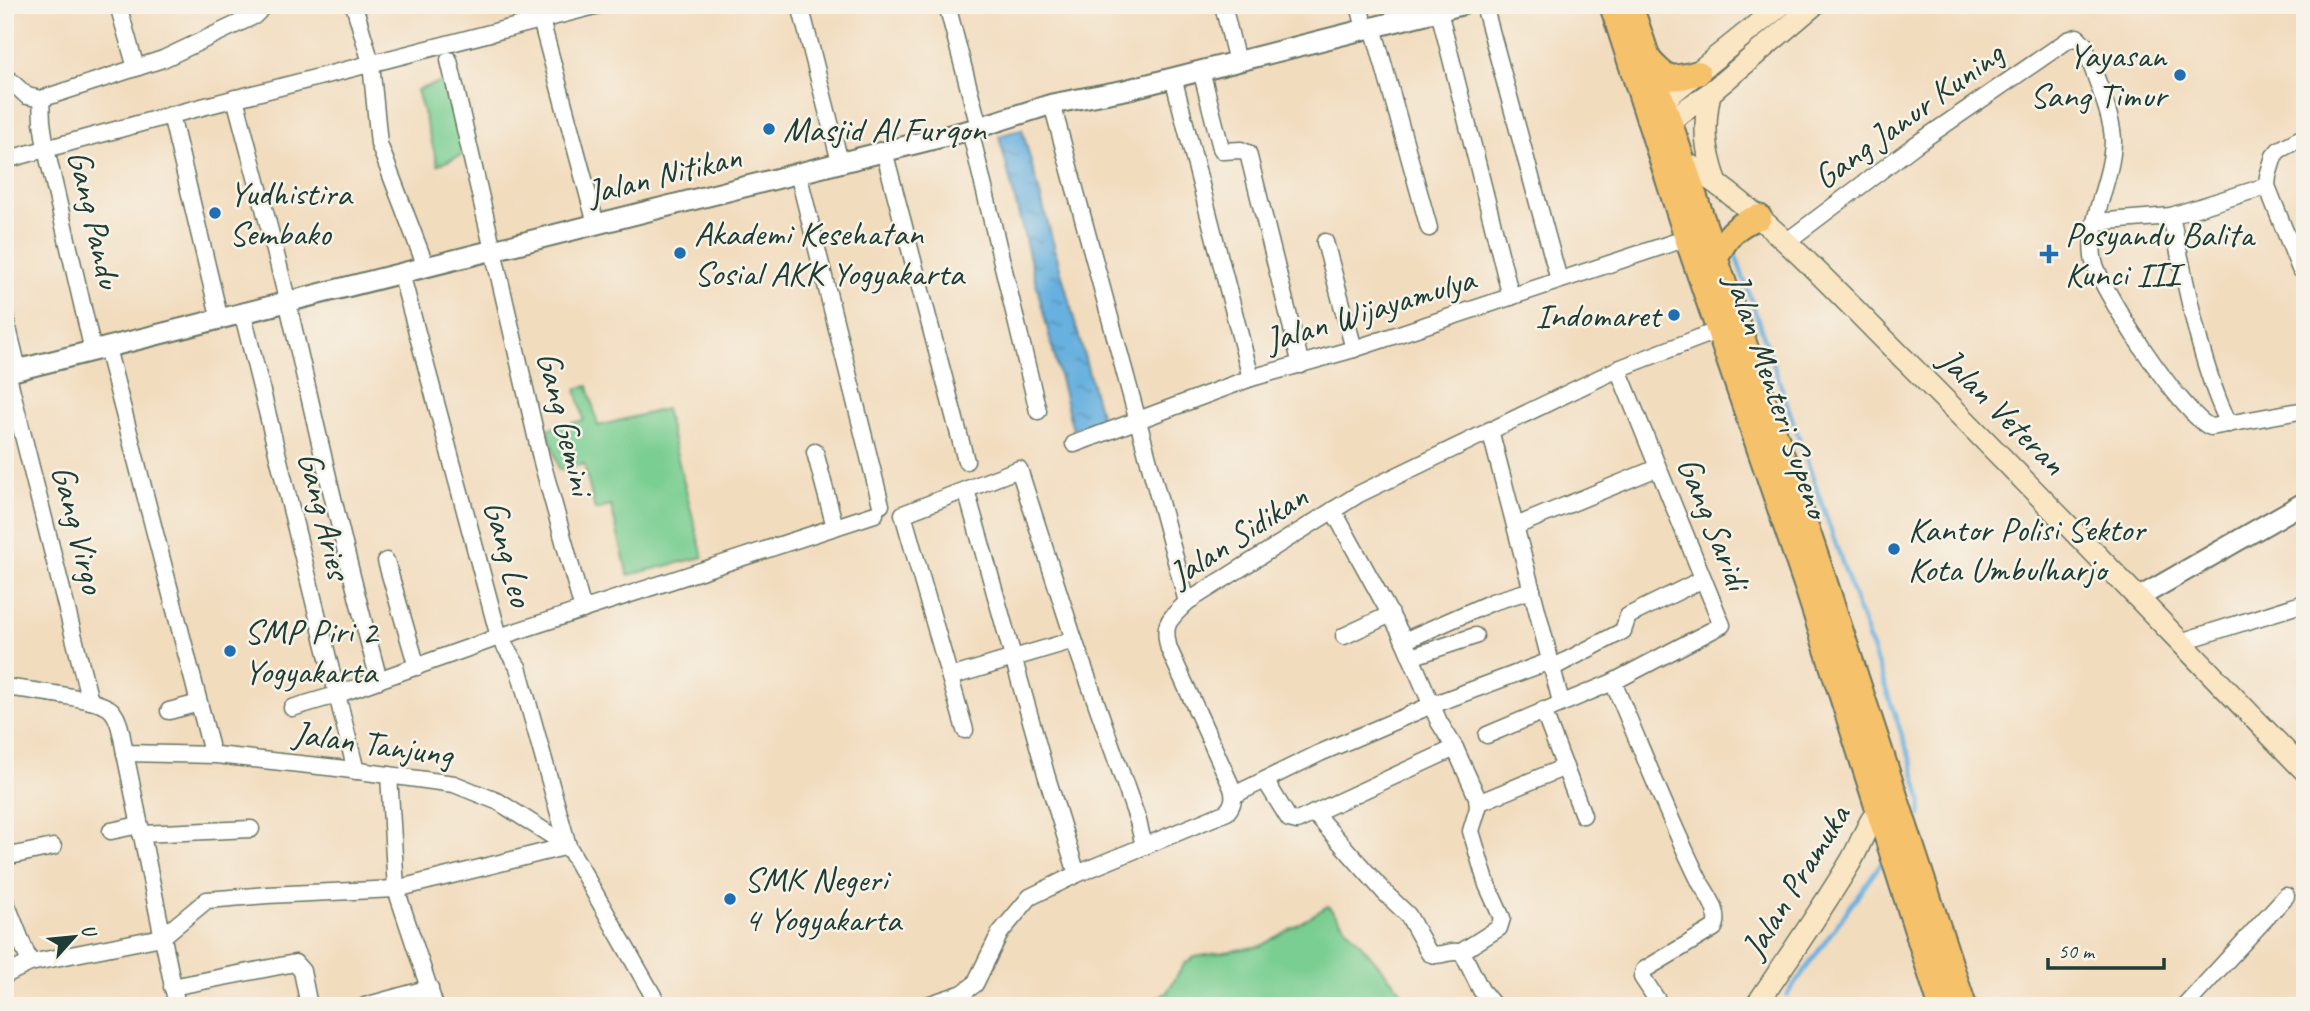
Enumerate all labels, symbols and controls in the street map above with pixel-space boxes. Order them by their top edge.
street label: Gang Janur Kuning [1804,30,2013,200]
place label: Yayasan Sang Timur [2030,33,2169,118]
marker: Yayasan Sang Timur [2172,67,2188,83]
place label: Masjid Al Furqon [783,107,987,152]
marker: Masjid Al Furqon [761,121,777,137]
street label: Jalan Nitikan [581,134,746,216]
street label: Gang Pandu [57,146,133,294]
place label: Yudhistira Sembako [229,171,354,256]
marker: Yudhistira Sembako [207,205,223,221]
place label: Akademi Kesehatan Sosial AKK Yogyakarta [694,211,967,296]
place label: Posyandu Balita Kunci III [2065,212,2256,297]
marker: Posyandu Balita Kunci III [2039,244,2059,264]
marker: Akademi Kesehatan Sosial AKK Yogyakarta [672,245,688,261]
street label: Jalan Wijayamulya [1258,256,1483,363]
street label: Jalan Menteri Supeno [1714,265,1842,527]
place label: Indomaret [1535,293,1663,338]
marker: Indomaret [1666,307,1682,323]
street label: Jalan Veteran [1928,337,2076,485]
street label: Gang Gemini [526,347,606,504]
street label: Gang Aries [287,447,363,586]
street label: Gang Saridi [1667,450,1762,600]
street label: Gang Virgo [41,461,116,599]
street label: Jalan Sidikan [1159,474,1316,598]
street label: Gang Leo [473,495,545,613]
place label: Kantor Polisi Sektor Kota Umbulharjo [1908,507,2147,592]
marker: Kantor Polisi Sektor Kota Umbulharjo [1886,541,1902,557]
place label: SMP Piri 2 Yogyakarta [244,609,381,694]
marker: SMP Piri 2 Yogyakarta [222,643,238,659]
street label: Jalan Tanjung [288,710,458,777]
street label: Jalan Pramuka [1730,795,1861,968]
place label: SMK Negeri 4 Yogyakarta [744,857,904,942]
marker: SMK Negeri 4 Yogyakarta [722,891,738,907]
north arrow [38,902,108,972]
text: U [75,920,103,943]
scale bar [2048,927,2163,971]
text: 50 m [2058,938,2096,964]

